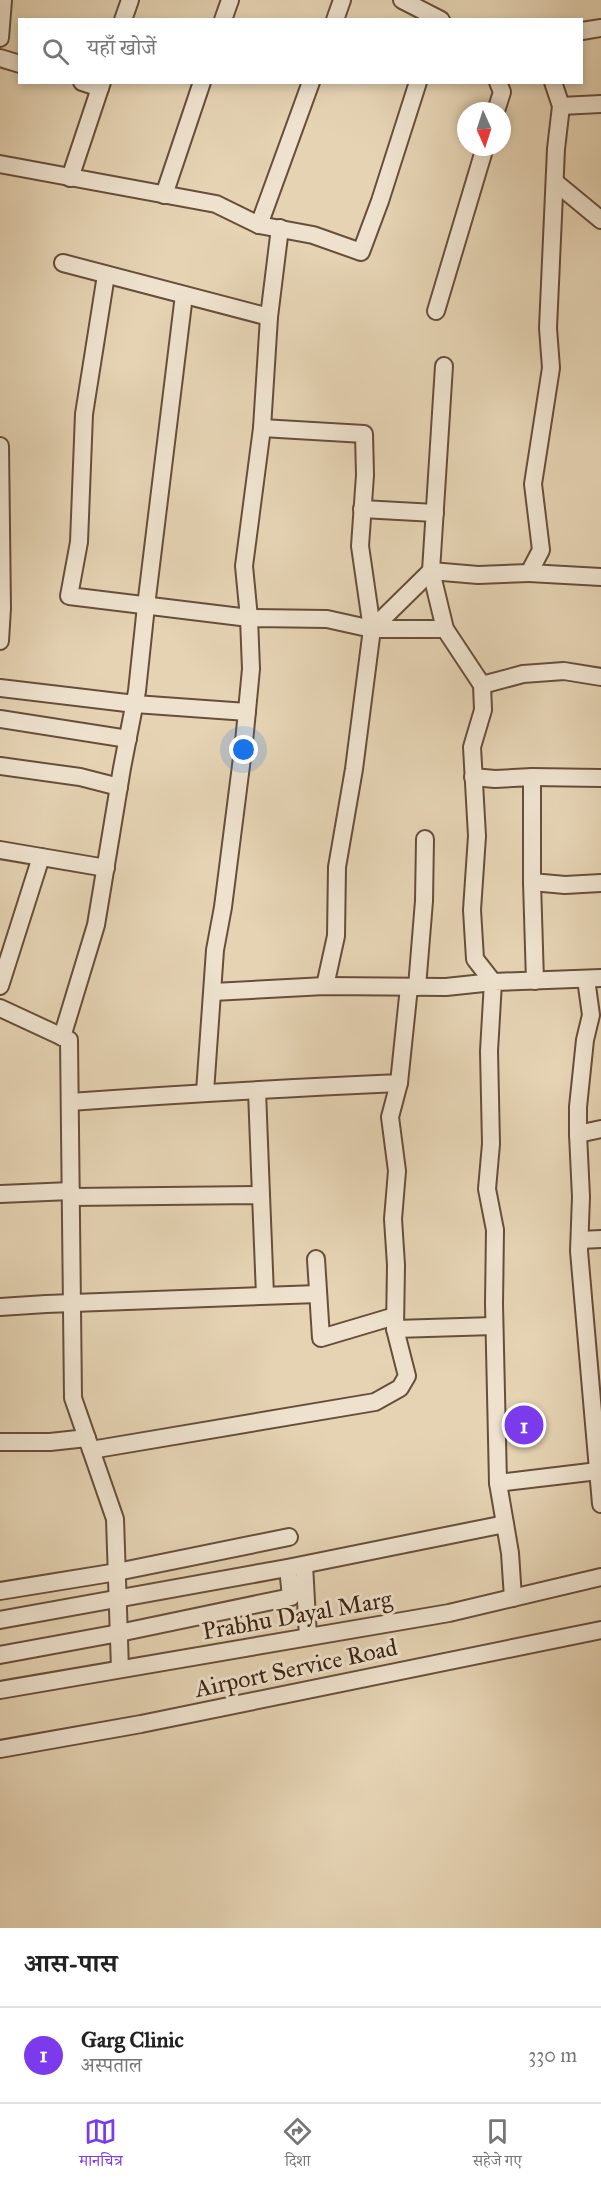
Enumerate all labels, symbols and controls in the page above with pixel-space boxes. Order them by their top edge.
search box [18,18,583,84]
text: यहाँ खोजें [87,34,156,61]
icon: search [39,35,72,68]
north arrow [457,102,511,156]
your location [229,735,258,764]
pin: 1 [504,1402,544,1448]
street label: Prabhu Dayal Marg [200,1583,395,1646]
street label: Airport Service Road [191,1632,400,1704]
text: आस-पास [24,1947,117,1979]
text: Garg Clinic [81,2026,184,2053]
text: 1 [40,2043,47,2067]
text: 330 m [528,2043,577,2067]
text: अस्पताल [81,2053,142,2077]
tab: मानचित्र [79,2115,123,2176]
tab: दिशा [281,2115,314,2176]
tab: सहेजे गए [473,2115,522,2176]

